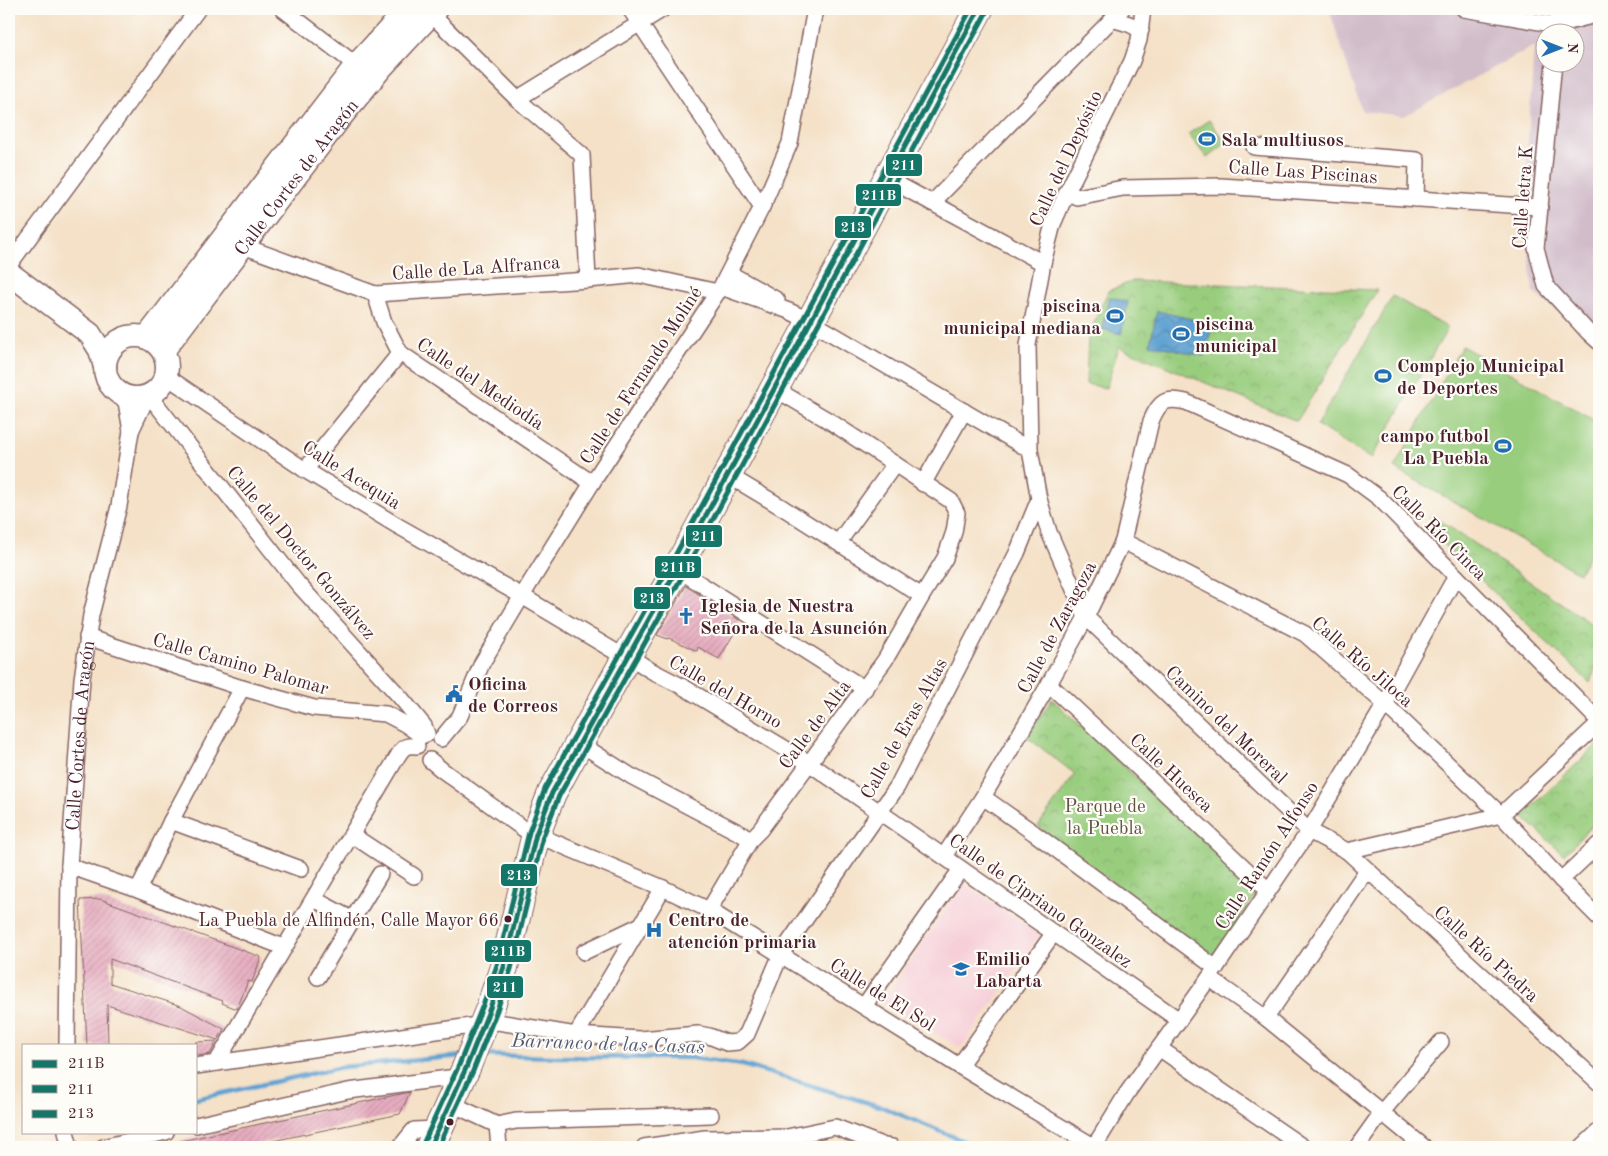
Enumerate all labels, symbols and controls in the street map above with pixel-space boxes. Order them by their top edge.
north arrow [1536,22,1586,72]
text: N [1565,43,1579,54]
street label: Calle del Depósito [1027,88,1107,230]
street label: Calle Cortes de Aragón [232,97,363,260]
sports icon: Sala multiusos [1197,129,1217,149]
place label: Sala multiusos [1221,132,1344,151]
street label: Calle letra K [1511,145,1538,250]
line badge: 211 [885,153,923,177]
text: 211 [892,159,916,173]
street label: Calle Las Piscinas [1227,159,1378,188]
line badge: 211B [855,183,902,207]
text: 211B [862,189,896,203]
line badge: 213 [834,215,872,239]
text: 213 [841,221,865,235]
street label: Calle de La Alfranca [391,254,562,285]
street label: Calle de Fernando Moliné [578,284,707,469]
place label: piscina municipal mediana [944,298,1101,339]
sports icon: piscina municipal mediana [1105,306,1125,326]
place label: piscina municipal [1195,316,1277,357]
sports icon: piscina municipal [1171,324,1191,344]
street label: Calle del Mediodía [412,336,547,435]
place label: Complejo Municipal de Deportes [1397,358,1565,399]
sports icon: Complejo Municipal de Deportes [1373,366,1393,386]
place label: campo futbol La Puebla [1381,428,1489,469]
sports icon: campo futbol La Puebla [1493,436,1513,456]
street label: Calle Acequia [298,438,404,514]
street label: Calle del Doctor Gonzálvez [222,463,378,644]
street label: Calle Río Cinca [1387,483,1490,585]
line badge: 211 [685,524,723,548]
text: 211 [692,530,716,544]
line badge: 211B [654,555,702,579]
street label: Calle de Zaragoza [1015,558,1101,697]
text: 211B [661,561,695,575]
line badge: 213 [633,586,671,610]
text: 213 [640,592,664,606]
place label: Iglesia de Nuestra Señora de la Asunción [700,598,888,639]
church icon: Iglesia de Nuestra Señora de la Asunción [676,606,696,626]
street label: Calle Río Jiloca [1307,614,1416,712]
street label: Calle Camino Palomar [150,631,331,700]
street label: Calle Cortes de Aragón [64,639,99,831]
street label: Calle del Horno [665,653,785,733]
street label: Calle de Eras Altas [859,655,952,803]
street label: Camino del Moreral [1161,663,1290,788]
place label: Oficina de Correos [468,676,558,717]
street label: Calle de Alta [776,677,856,774]
public building icon: Oficina de Correos [444,684,464,704]
street label: Calle Huesca [1125,731,1216,817]
street label: Calle Ramón Alfonso [1213,779,1323,934]
park label: Parque de la Puebla [1064,798,1146,839]
street label: Calle de Cipriano Gonzalez [945,832,1135,973]
line badge: 213 [500,863,538,887]
text: 213 [507,869,531,883]
street label: Calle Río Piedra [1429,903,1542,1007]
place label: La Puebla de Alfindén, Calle Mayor 66 [198,912,499,930]
place label: Centro de atención primaria [668,912,817,953]
marker: La Puebla de Alfindén, Calle Mayor 66 [503,914,513,924]
hospital icon: Centro de atención primaria [644,920,664,940]
line badge: 211B [484,939,532,963]
text: 211B [491,945,525,959]
place label: Emilio Labarta [975,951,1042,992]
street label: Calle de El Sol [826,956,938,1036]
school or university icon: Emilio Labarta [951,959,971,979]
line badge: 211 [486,975,524,999]
text: 211 [493,981,517,995]
water label: Barranco de las Casas [510,1032,705,1058]
legend [22,1044,198,1134]
text: 211B [68,1057,104,1072]
text: 211 [68,1083,94,1098]
text: 213 [68,1107,94,1122]
unlabelled marker [445,1117,455,1127]

